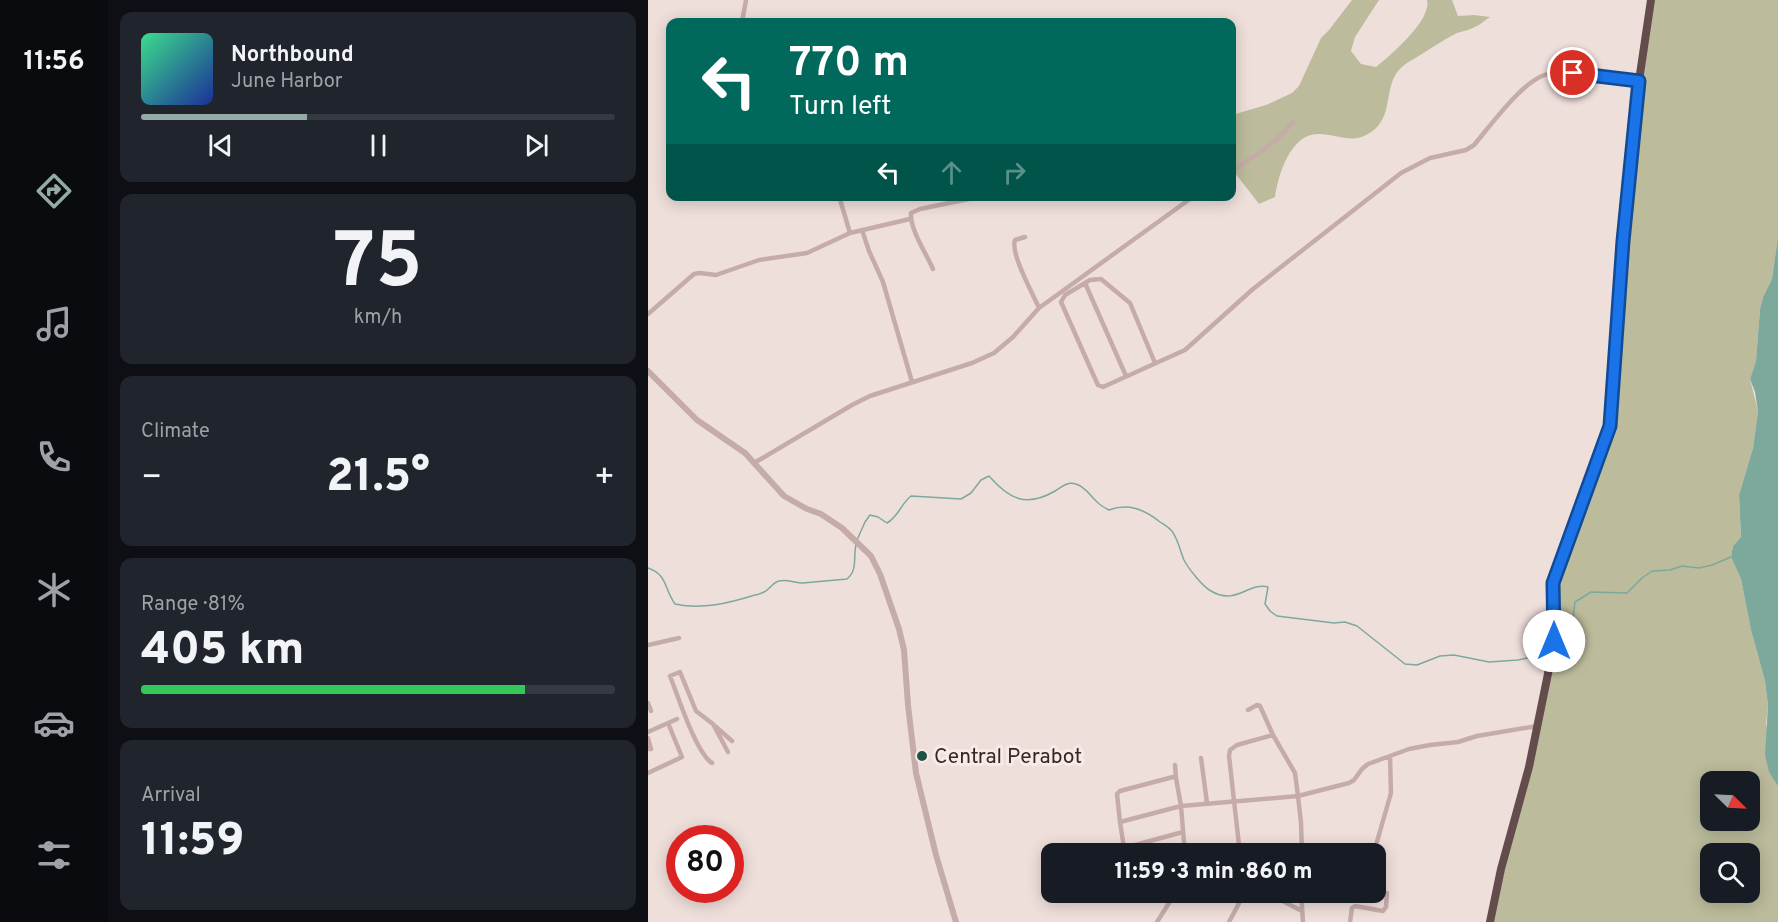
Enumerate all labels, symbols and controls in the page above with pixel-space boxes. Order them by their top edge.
text: 770 m [789,38,909,91]
text: Northbound [231,42,354,69]
icon: left [690,42,768,120]
text: 11:56 [23,45,85,79]
pin [1547,47,1598,98]
icon: arrive [1556,56,1589,89]
text: June Harbor [231,69,343,95]
text: Turn left [789,90,891,124]
icon: previous [204,129,237,162]
icon: pause [362,129,395,162]
icon: next [520,129,553,162]
icon: left [872,156,905,189]
icon: ahead [935,156,968,189]
icon: right [998,156,1031,189]
icon: directions [33,170,75,212]
text: 75 [333,216,423,315]
icon: music [33,303,75,345]
text: km/h [354,305,402,331]
text: Climate [141,419,210,445]
icon: phone [33,436,75,478]
text: 21.5° [326,450,430,507]
text: − [141,458,162,500]
text: + [594,458,615,500]
icon: climate [33,569,75,611]
text: Range · 81% [141,592,245,618]
position arrow [1522,609,1586,673]
text: 405 km [141,623,304,680]
icon: car [33,702,75,744]
place label: Central Perabot [934,744,1082,771]
marker: Central Perabot [915,749,929,763]
north arrow [1700,771,1760,831]
map controls [1700,771,1760,903]
text: Arrival [141,783,201,809]
text: 11:59 [141,814,244,871]
speed limit sign: 80 [666,825,744,903]
icon: filters [33,834,75,876]
button: search [1700,843,1760,903]
text: 11:59 · 3 min · 860 m [1114,859,1313,886]

